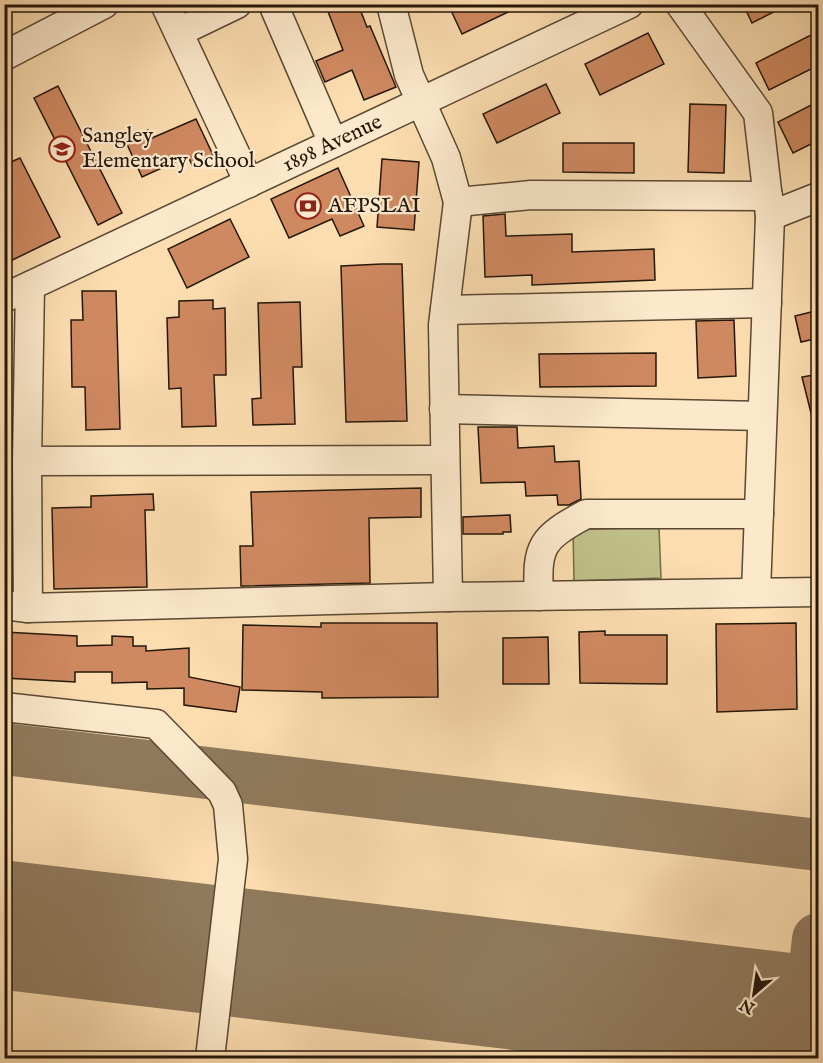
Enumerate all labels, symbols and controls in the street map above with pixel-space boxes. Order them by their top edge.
street label: 1898 Avenue [278,108,387,179]
place label: Sangley Elementary School [82,122,255,175]
school or university icon: Sangley Elementary School [47,134,77,164]
bank icon: AFPSLAI [293,191,323,221]
place label: AFPSLAI [327,192,421,220]
north arrow [724,964,784,1024]
text: N [737,993,759,1018]

